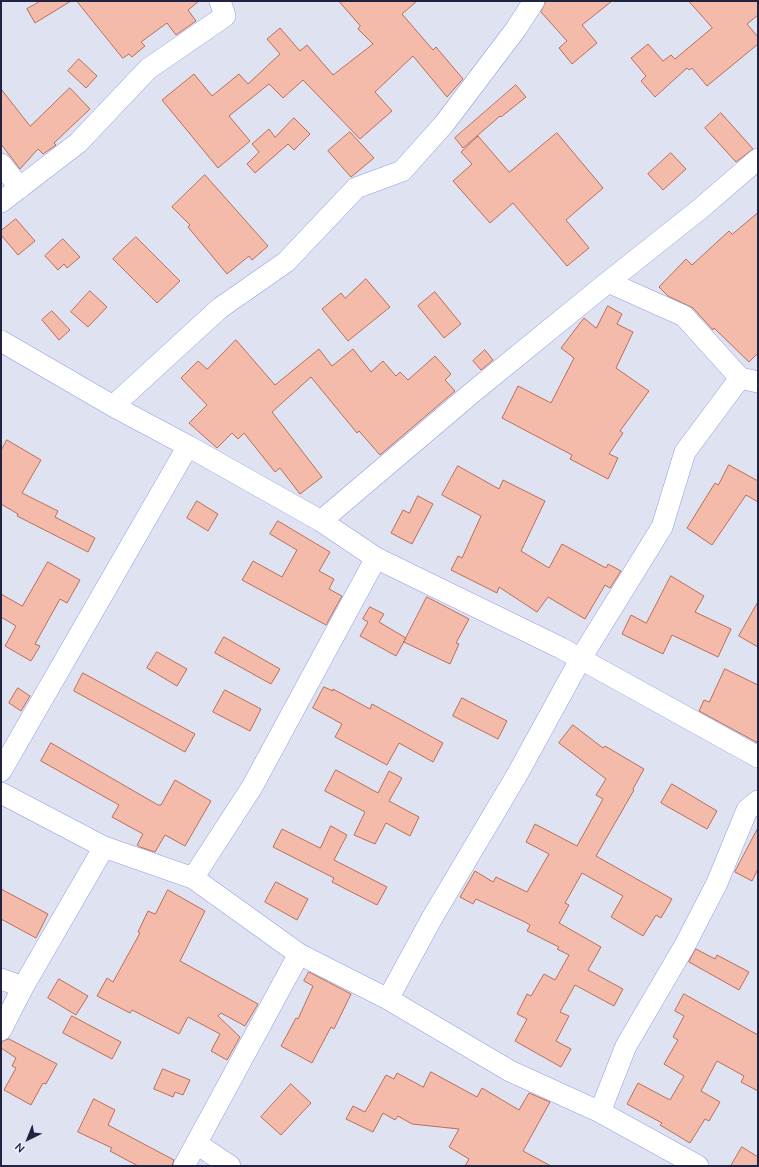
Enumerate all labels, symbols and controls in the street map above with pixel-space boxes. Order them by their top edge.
north arrow [8,1119,48,1159]
text: N [12,1140,28,1156]

